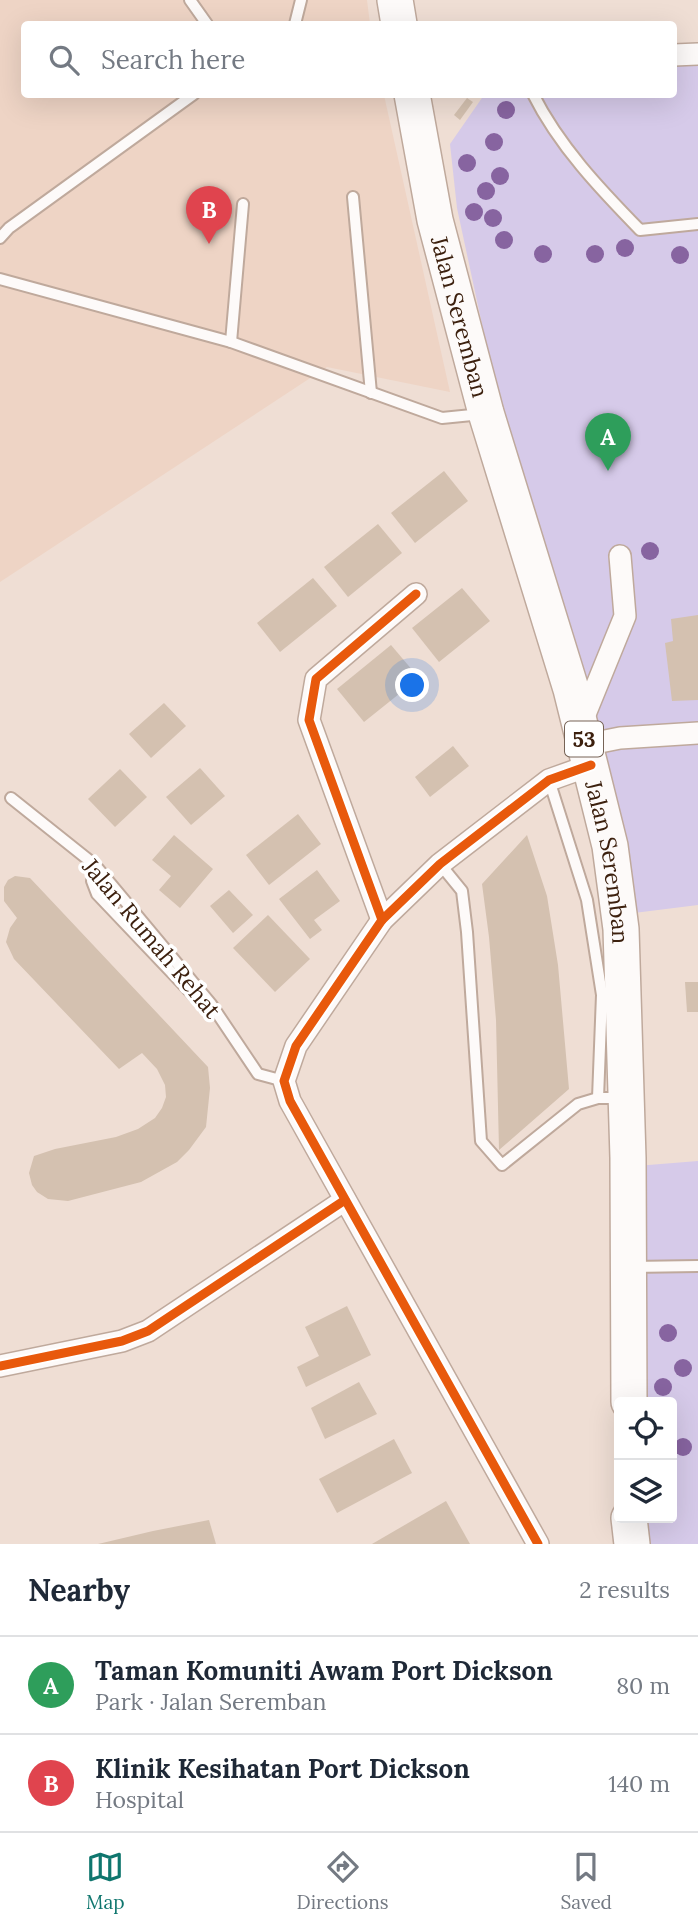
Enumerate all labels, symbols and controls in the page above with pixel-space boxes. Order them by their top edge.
search box [21,21,677,98]
icon: search [45,41,83,79]
text: Search here [101,43,245,76]
pin: B [186,186,232,244]
street label: Jalan Seremban [425,232,496,401]
pin: A [585,413,631,471]
your location [395,668,429,702]
road number: 53 [565,722,603,756]
street label: Jalan Seremban [579,776,636,944]
street label: Jalan Rumah Rehat [76,851,227,1024]
map controls [614,1397,677,1523]
button: locate [614,1397,677,1460]
button: layers [614,1460,677,1523]
text: Nearby [28,1571,130,1609]
text: 2 results [579,1575,670,1604]
text: Taman Komuniti Awam Port Dickson [95,1654,553,1687]
text: A [43,1671,59,1700]
text: 80 m [616,1671,670,1700]
text: Park · Jalan Seremban [95,1687,327,1716]
text: Klinik Kesihatan Port Dickson [95,1752,470,1785]
text: B [43,1769,59,1798]
text: 140 m [608,1769,670,1798]
text: Hospital [95,1785,184,1814]
tab: Map [86,1848,125,1914]
tab: Directions [297,1848,389,1914]
tab: Saved [561,1848,612,1914]

